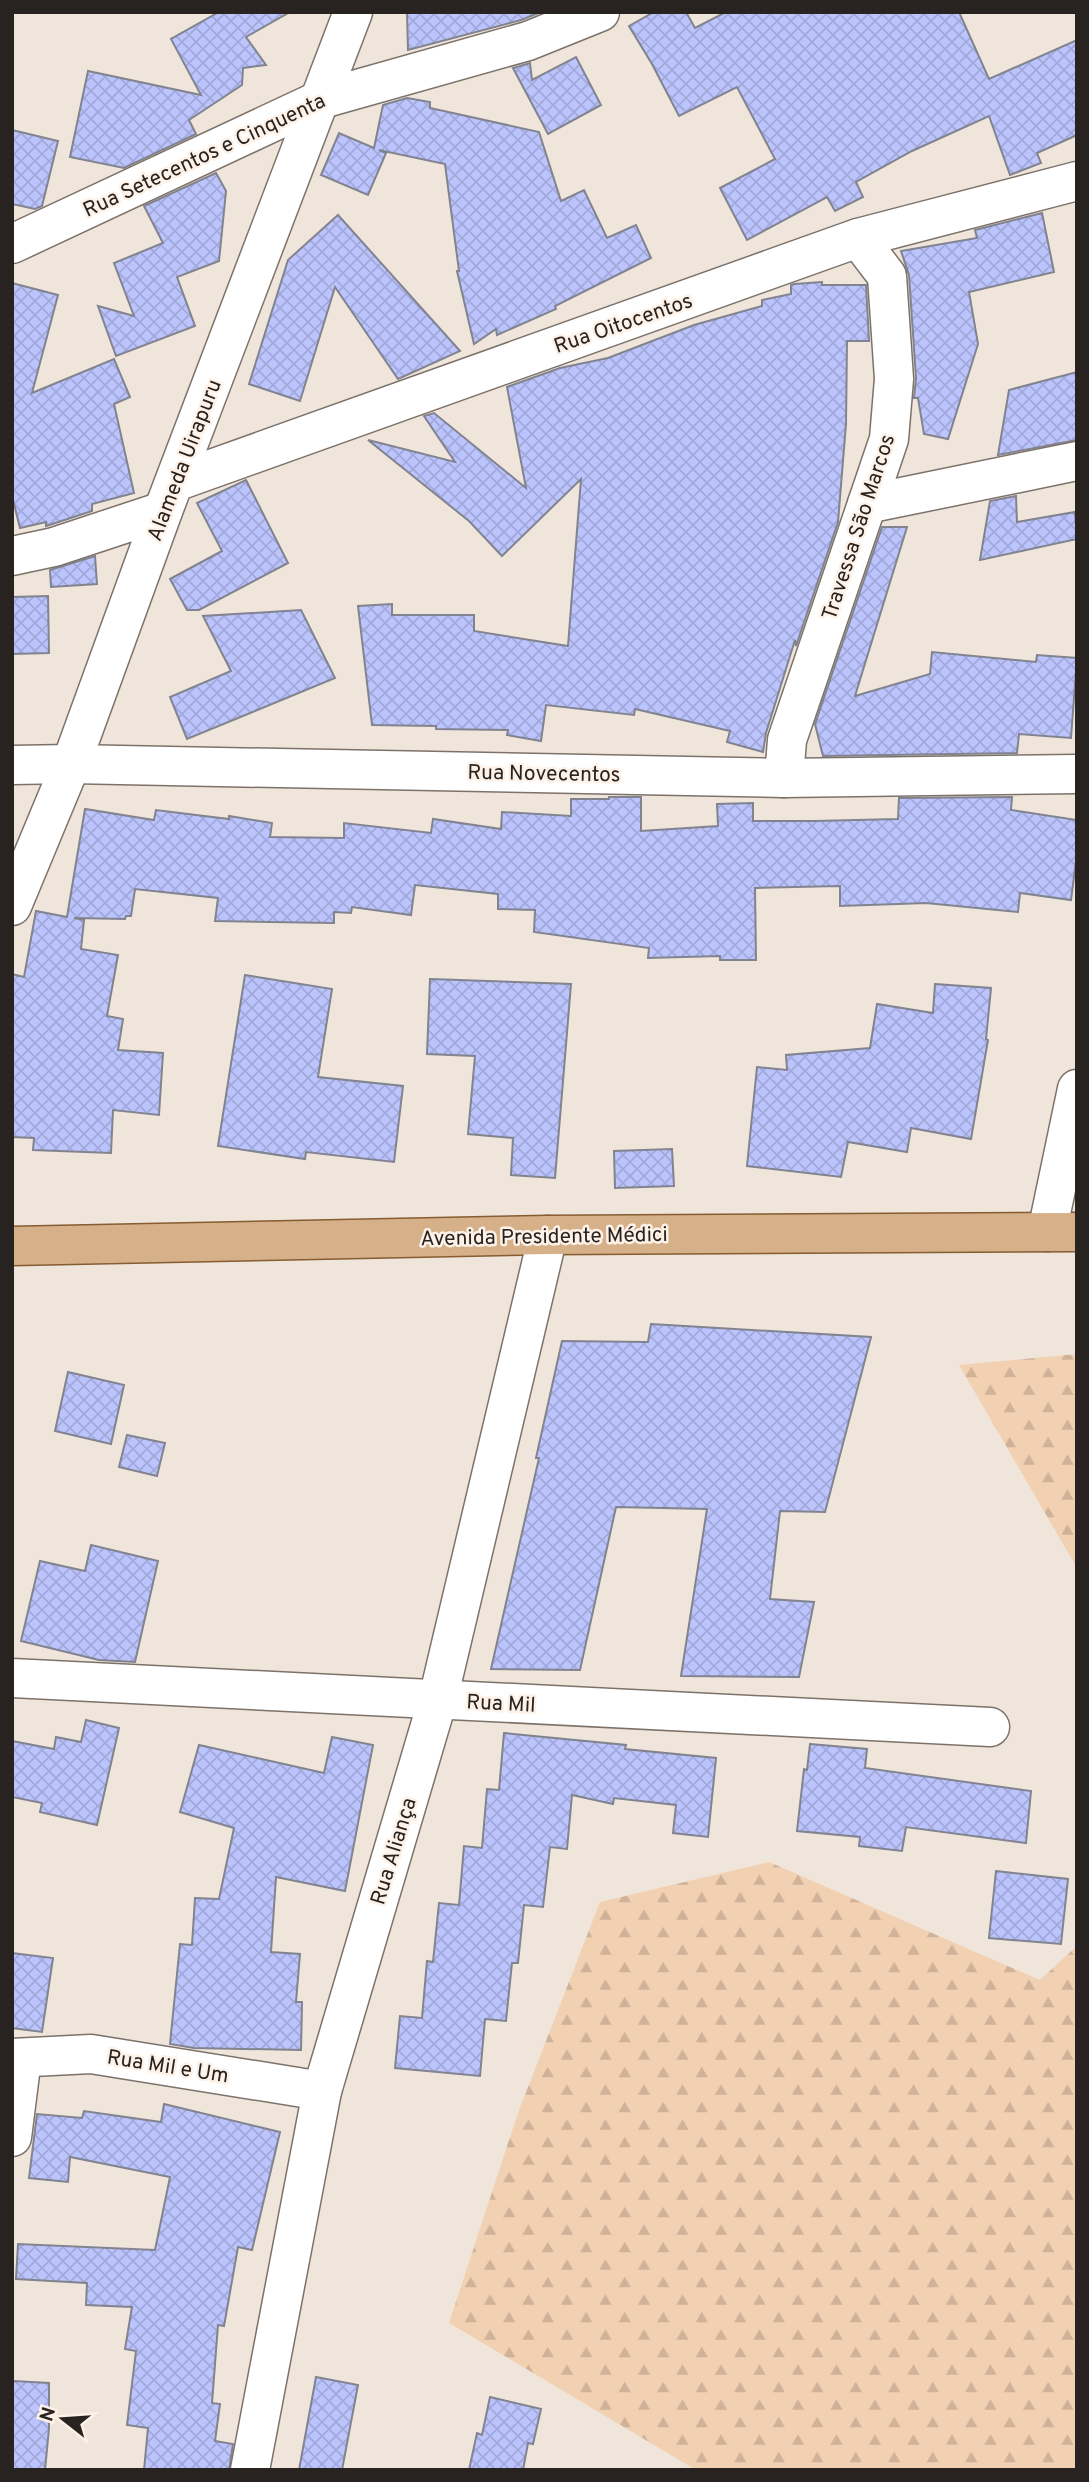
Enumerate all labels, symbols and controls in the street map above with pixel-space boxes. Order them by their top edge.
street label: Rua Setecentos e Cinquenta [79,88,330,225]
street label: Rua Oitocentos [551,288,696,361]
street label: Alameda Uirapuru [142,376,229,545]
street label: Travessa São Marcos [817,431,902,624]
street label: Rua Novecentos [467,760,621,789]
street label: Avenida Presidente Médici [420,1222,668,1253]
street label: Rua Mil [466,1689,536,1720]
street label: Rua Aliança [365,1795,424,1908]
street label: Rua Mil e Um [105,2045,230,2090]
north arrow [28,2384,98,2454]
text: N [35,2405,62,2425]

